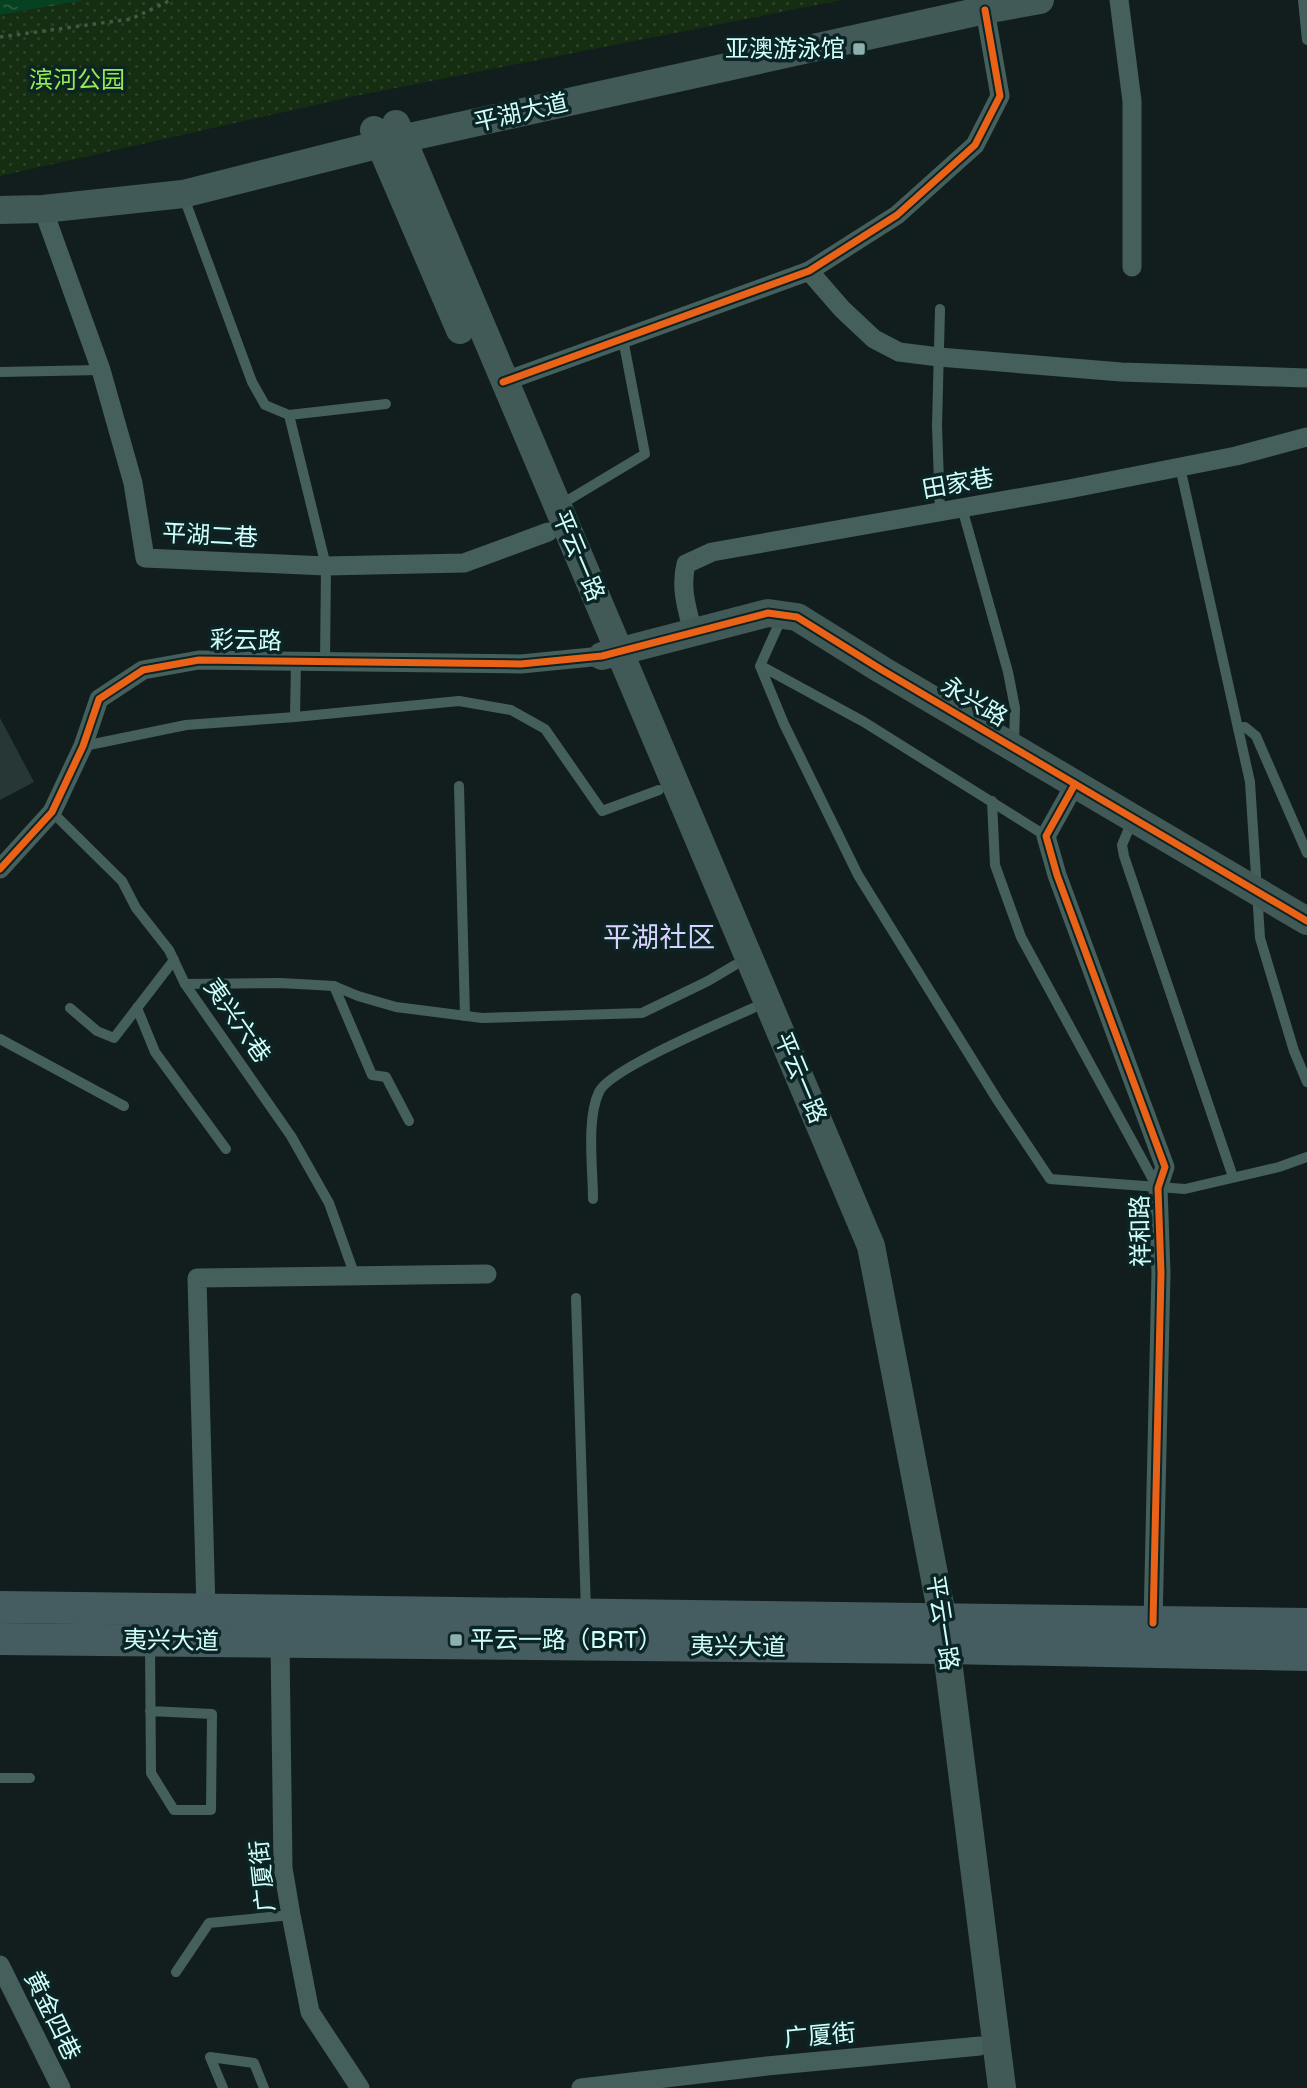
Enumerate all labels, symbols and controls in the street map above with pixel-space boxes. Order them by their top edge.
place label: 亚澳游泳馆 [725,35,845,64]
marker: 亚澳游泳馆 [851,41,867,57]
park label: 滨河公园 [29,66,125,95]
street label: 平湖大道 [471,88,571,138]
street label: 田家巷 [920,463,996,505]
street label: 平云一路 [546,506,610,606]
street label: 平湖二巷 [161,519,259,553]
street label: 彩云路 [210,626,282,656]
street label: 永兴路 [936,671,1012,733]
district label: 平湖社区 [603,921,715,955]
street label: 夷兴六巷 [198,973,276,1069]
street label: 平云一路 [768,1028,832,1128]
street label: 祥和路 [1126,1195,1156,1267]
street label: 平云一路 [920,1573,964,1673]
street label: 夷兴大道 [123,1626,219,1656]
place label: 平云一路（BRT） [470,1626,662,1655]
marker: 平云一路（BRT） [448,1632,464,1648]
street label: 夷兴大道 [690,1632,786,1662]
street label: 广厦街 [245,1839,281,1913]
street label: 黄金四巷 [18,1967,86,2065]
street label: 广厦街 [783,2018,857,2054]

